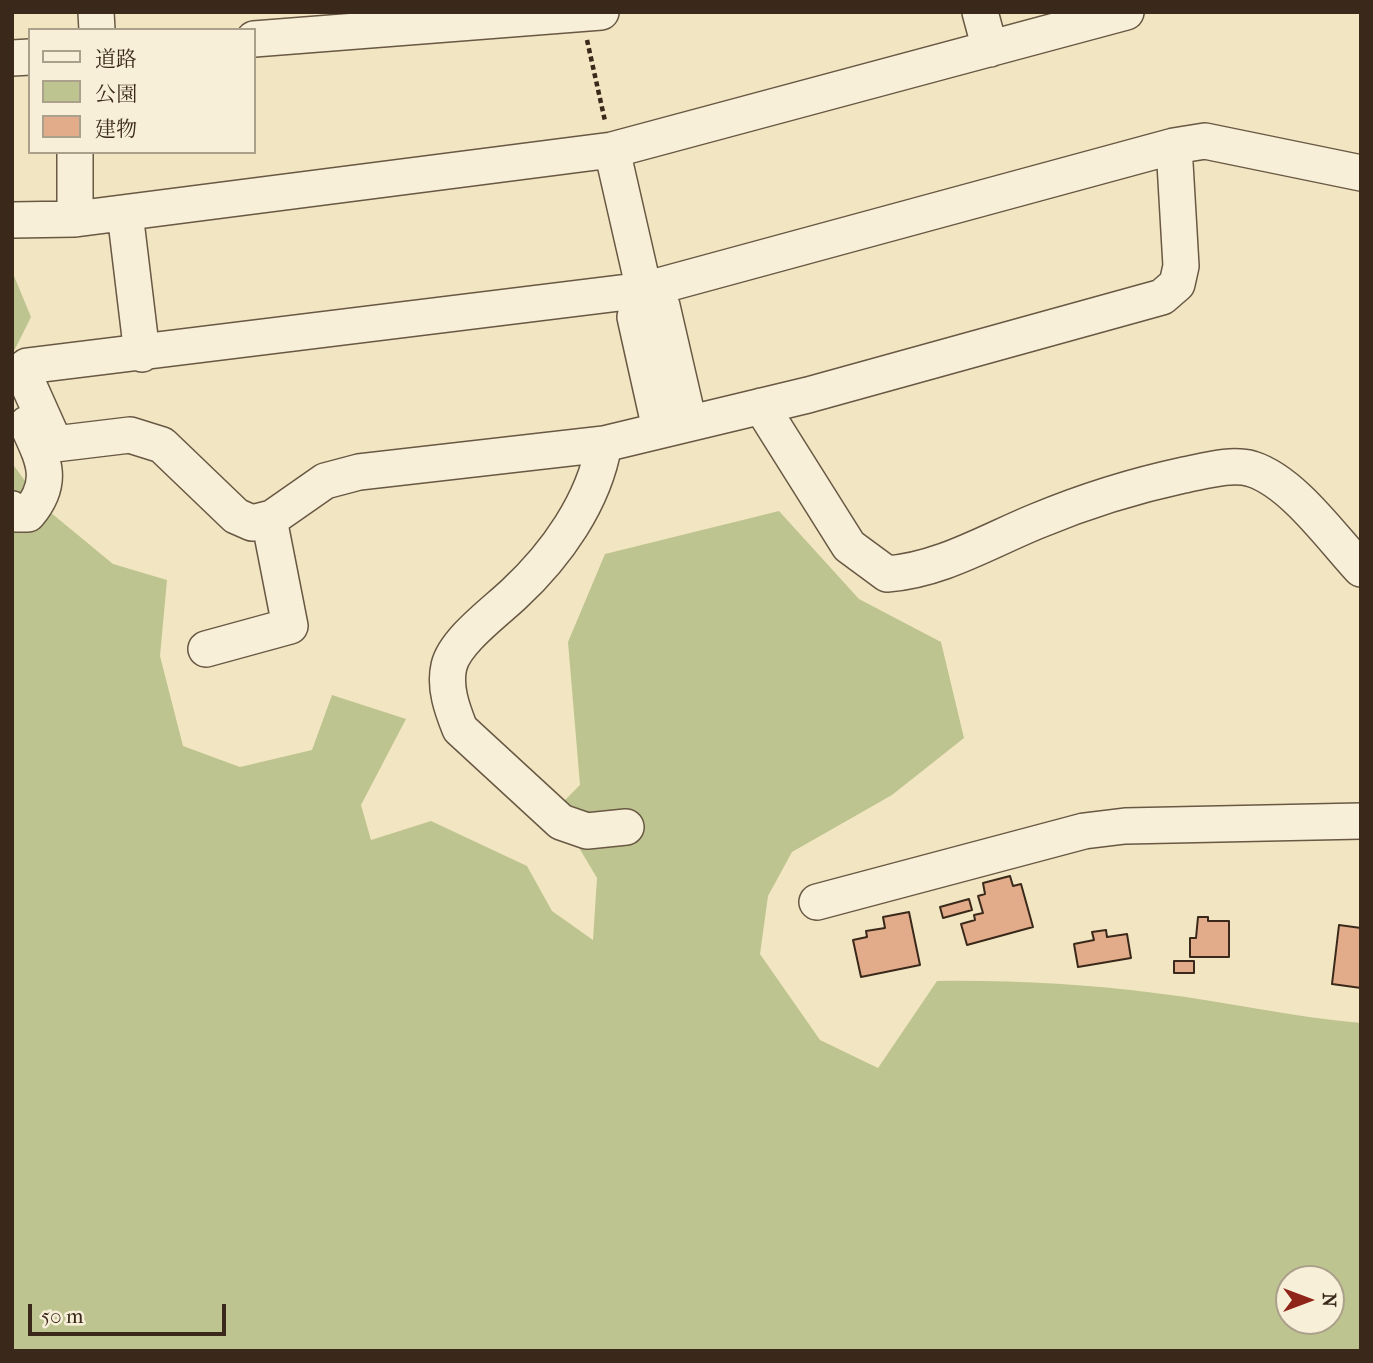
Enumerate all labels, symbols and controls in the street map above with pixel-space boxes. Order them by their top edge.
legend [28,28,256,154]
text: 道路 [95,47,137,71]
text: 公園 [95,82,137,106]
text: 建物 [95,117,137,141]
north arrow [1275,1265,1345,1335]
scale bar [32,1290,229,1334]
text: N [1318,1293,1340,1307]
text: 50 m [41,1304,84,1328]

